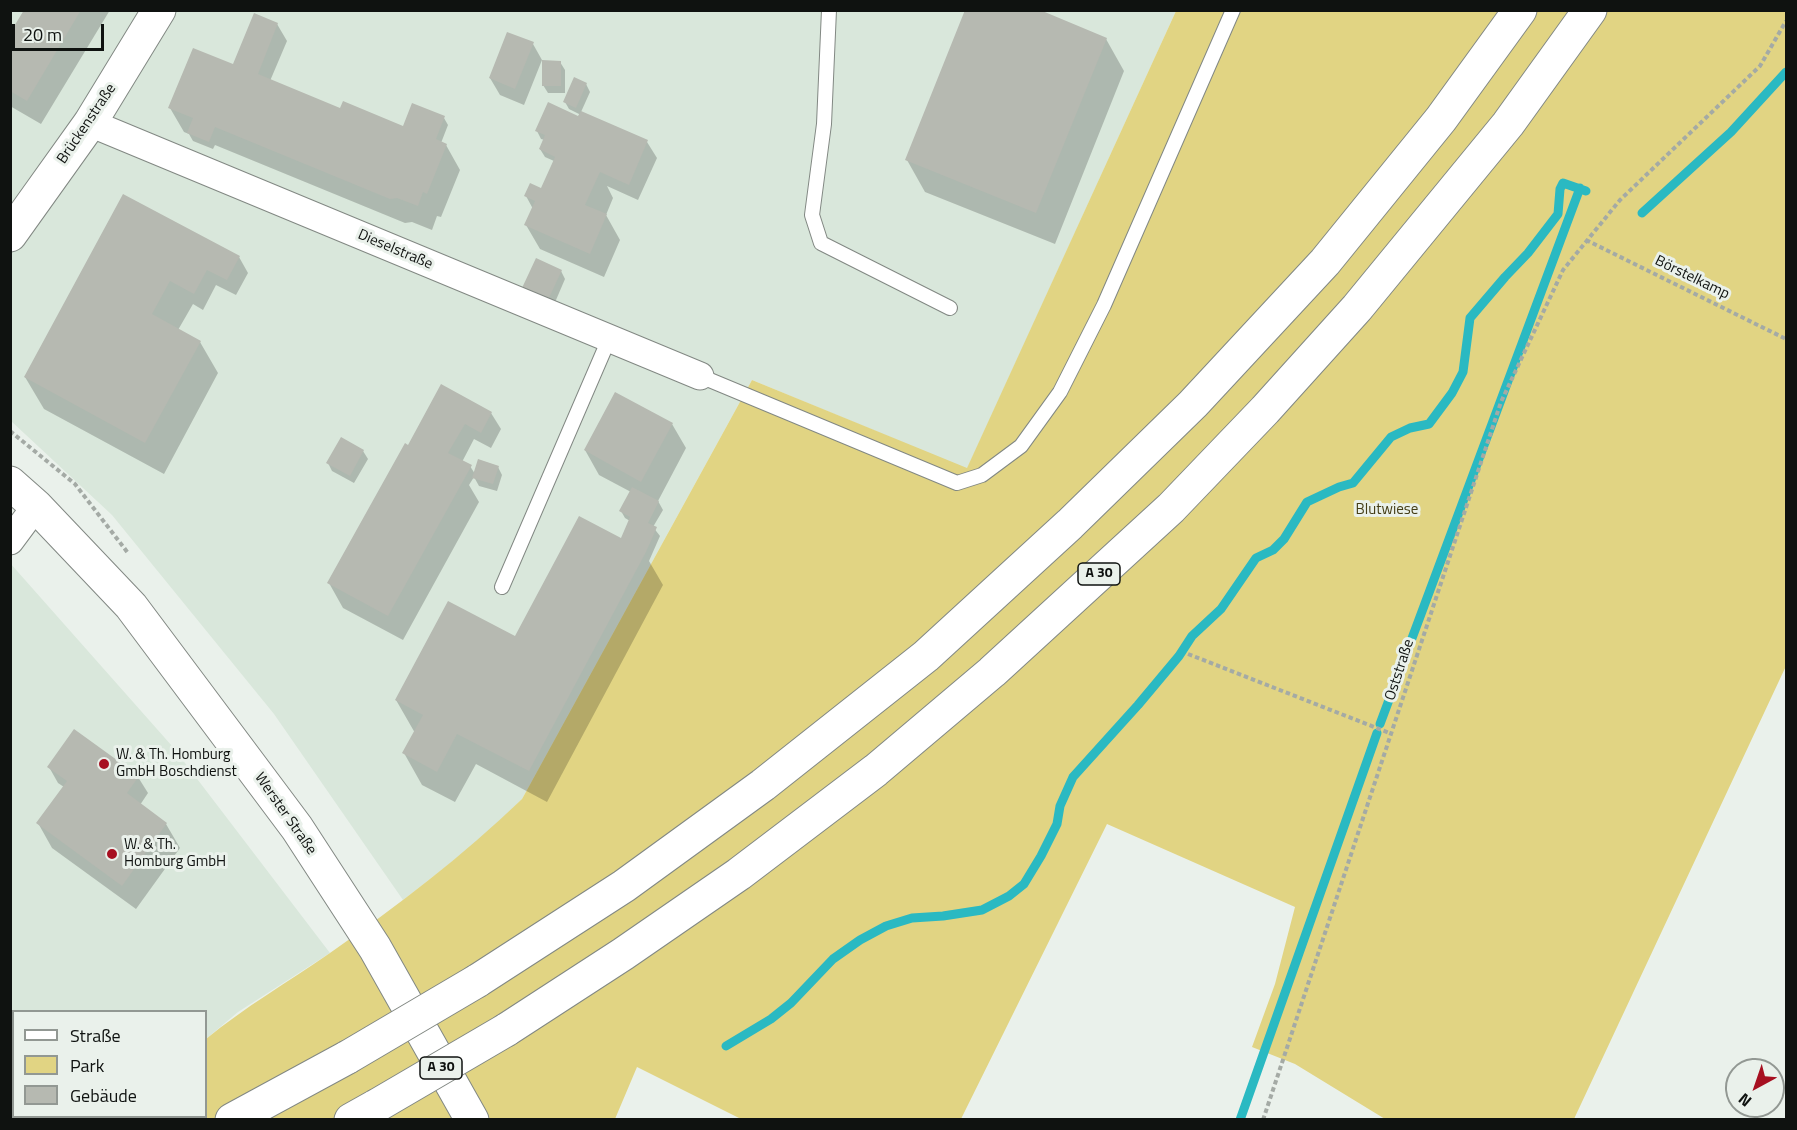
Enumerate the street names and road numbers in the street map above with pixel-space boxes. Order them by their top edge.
street label: Brückenstraße [54,81,120,167]
street label: Dieselstraße [355,226,435,274]
street label: Börstelkamp [1652,252,1732,304]
road number: A 30 [1078,563,1120,585]
street label: Oststraße [1382,637,1418,703]
street label: Werster Straße [250,769,320,859]
road number: A 30 [420,1057,462,1079]

